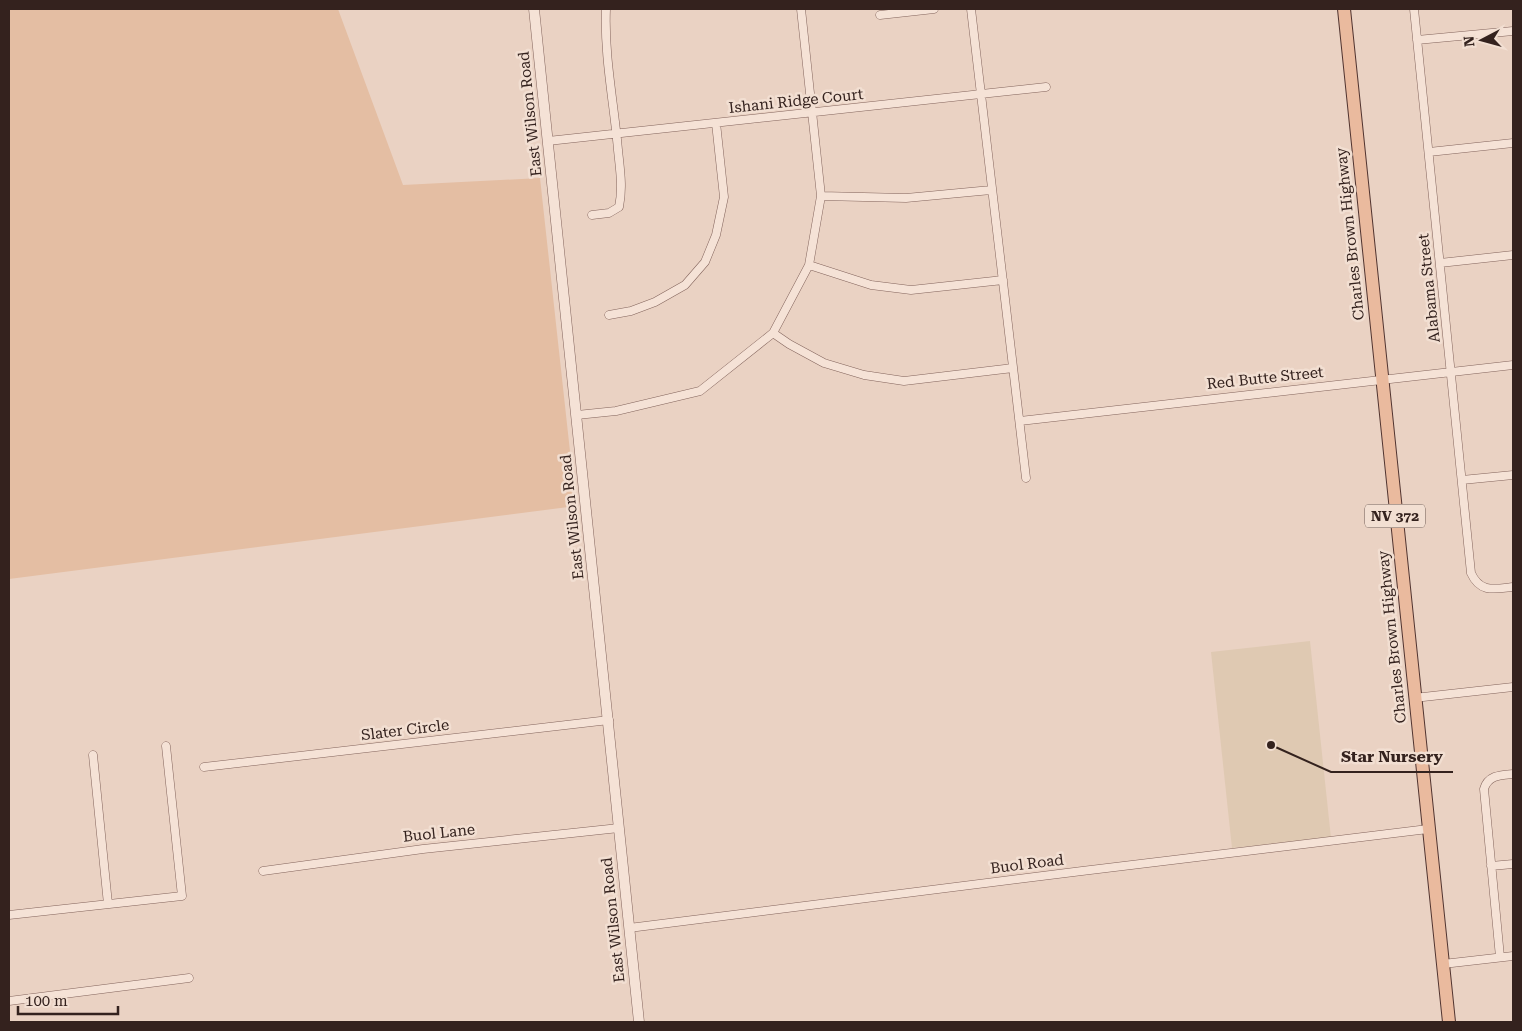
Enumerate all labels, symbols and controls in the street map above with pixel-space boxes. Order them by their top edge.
north arrow [1457,15,1507,65]
text: N [1461,35,1478,48]
street label: East Wilson Road [514,50,546,177]
street label: Ishani Ridge Court [728,85,865,117]
street label: Charles Brown Highway [1332,147,1368,321]
street label: Alabama Street [1414,232,1444,344]
street label: Red Butte Street [1206,363,1325,393]
street label: East Wilson Road [556,453,588,580]
road number: NV 372 [1365,504,1425,528]
street label: Charles Brown Highway [1374,550,1410,724]
street label: Slater Circle [360,716,450,744]
callout: Star Nursery [1331,741,1453,772]
text: Star Nursery [1341,747,1443,766]
street label: Buol Lane [402,820,476,846]
street label: Buol Road [989,851,1065,877]
street label: East Wilson Road [597,856,629,983]
scale bar [18,984,118,1016]
text: 100 m [25,992,68,1010]

